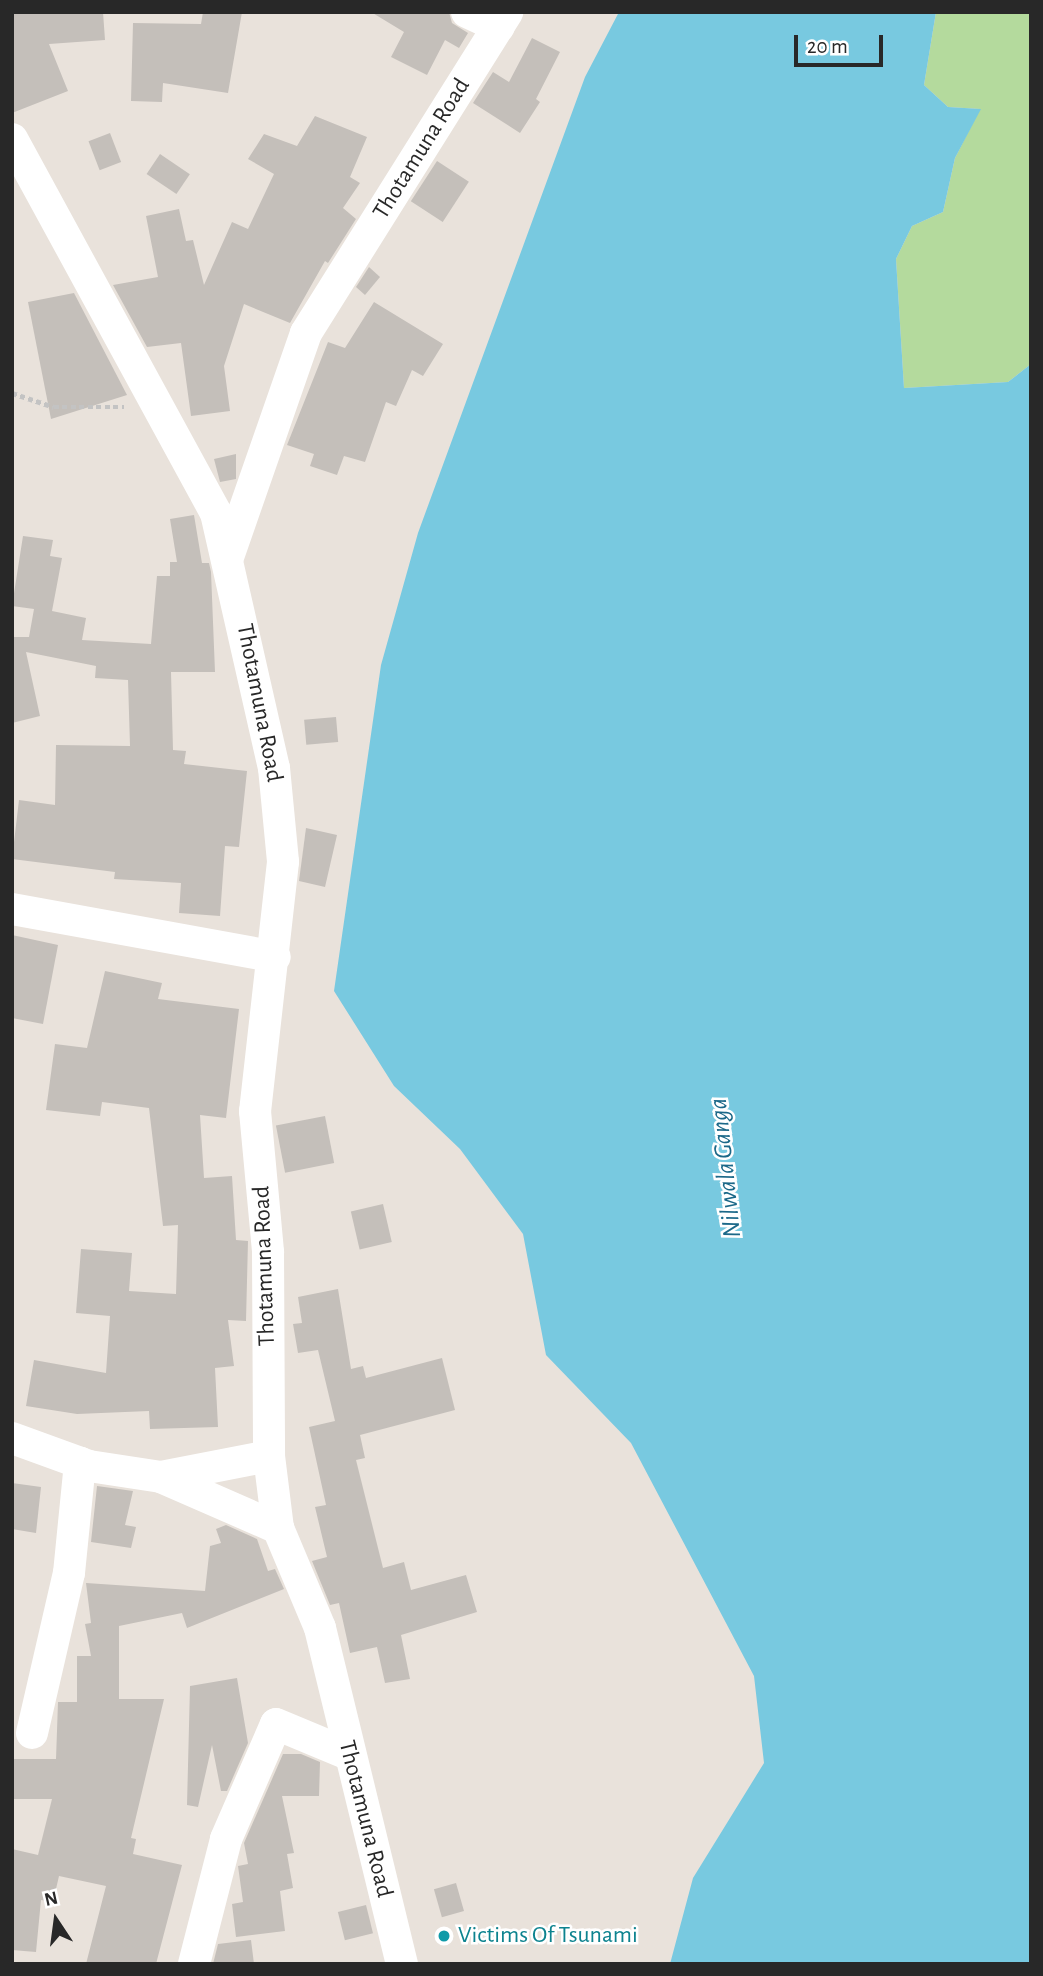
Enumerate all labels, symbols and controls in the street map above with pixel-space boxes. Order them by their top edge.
scale bar [798,21,887,65]
text: 20 m [807,36,848,57]
street label: Thotamuna Road [367,73,477,225]
street label: Thotamuna Road [230,621,288,785]
water label: Nilwala Ganga [703,1097,749,1239]
street label: Thotamuna Road [248,1185,282,1347]
street label: Thotamuna Road [332,1738,398,1900]
north arrow [21,1885,91,1955]
text: N [43,1888,60,1910]
place label: Victims Of Tsunami [458,1922,638,1950]
marker: Victims Of Tsunami [436,1928,452,1944]

